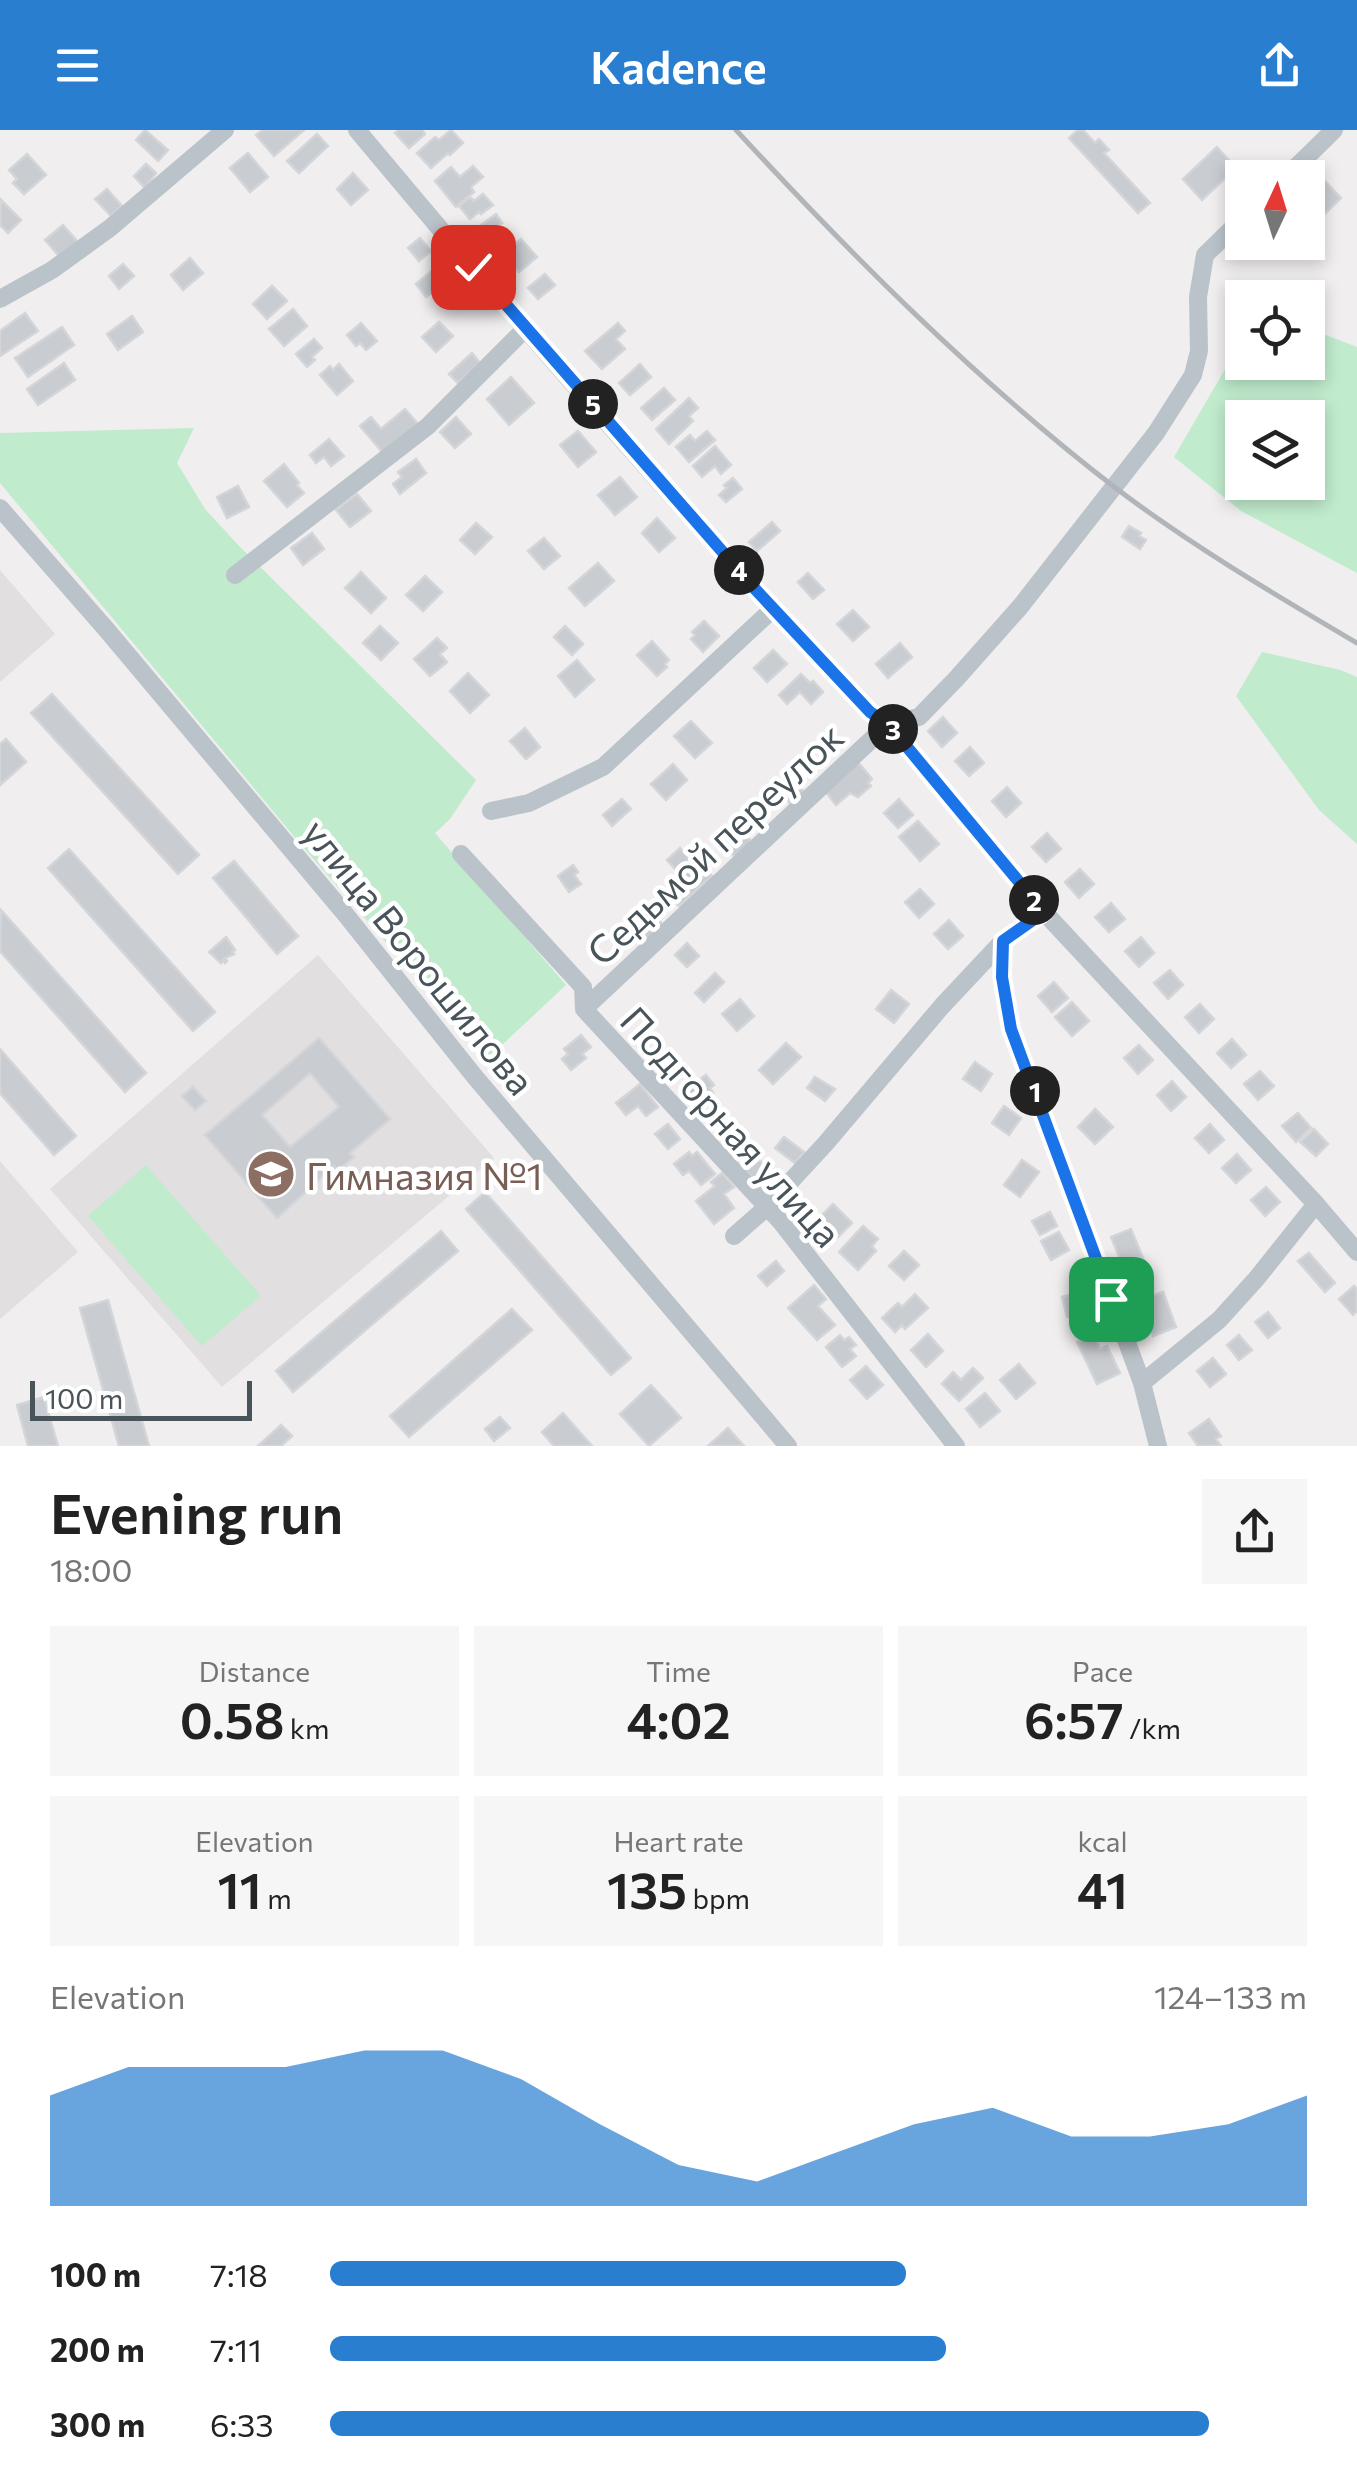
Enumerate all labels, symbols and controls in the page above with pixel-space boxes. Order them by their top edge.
icon: menu [50,38,105,93]
text: Kadence [590,38,767,93]
icon: share [1252,38,1307,93]
north arrow [1225,160,1325,260]
map controls [1225,160,1325,500]
pin [431,225,516,310]
icon: check [446,240,501,295]
button: locate [1225,280,1325,380]
pin: 5 [568,379,618,429]
text: 5 [585,387,601,421]
button: layers [1225,400,1325,500]
pin: 4 [714,545,764,595]
text: 4 [730,553,748,587]
pin: 3 [868,704,918,754]
street label: Седьмой переулок [576,712,852,974]
text: 3 [885,712,901,746]
street label: улица Ворошилова [294,809,546,1103]
pin: 2 [1009,875,1059,925]
text: 2 [1026,883,1042,917]
street label: Подгорная улица [612,996,852,1256]
pin: 1 [1010,1066,1060,1116]
text: 1 [1029,1074,1041,1108]
school or university icon: Гимназия №1 [245,1148,297,1200]
place label: Гимназия №1 [306,1151,543,1198]
pin [1069,1257,1154,1342]
icon: arrive [1084,1272,1139,1327]
scale bar [30,1376,252,1420]
text: 100 m [45,1381,123,1415]
text: Evening run [50,1478,343,1545]
button: share [1202,1479,1307,1584]
text: 18:00 [50,1549,132,1589]
text: Distance [199,1654,310,1688]
text: Time [646,1654,711,1688]
text: Pace [1072,1654,1133,1688]
text: 0.58 [180,1688,284,1749]
text: 4:02 [626,1688,731,1749]
text: 6:57 [1024,1688,1124,1749]
text: km [284,1711,329,1745]
text: /km [1124,1711,1181,1745]
text: Elevation [195,1824,314,1858]
text: Heart rate [613,1824,744,1858]
text: kcal [1077,1824,1128,1858]
text: 11 [217,1858,262,1919]
text: 135 [607,1858,687,1919]
text: 41 [1077,1858,1128,1919]
text: m [262,1881,292,1915]
text: bpm [687,1881,750,1915]
text: Elevation [50,1976,185,2016]
text: 124–133 m [1154,1976,1307,2016]
text: 100 m [50,2254,141,2294]
text: 7:18 [210,2254,268,2294]
text: 200 m [50,2329,145,2369]
text: 7:11 [210,2329,262,2369]
text: 300 m [50,2404,145,2444]
text: 6:33 [210,2404,273,2444]

